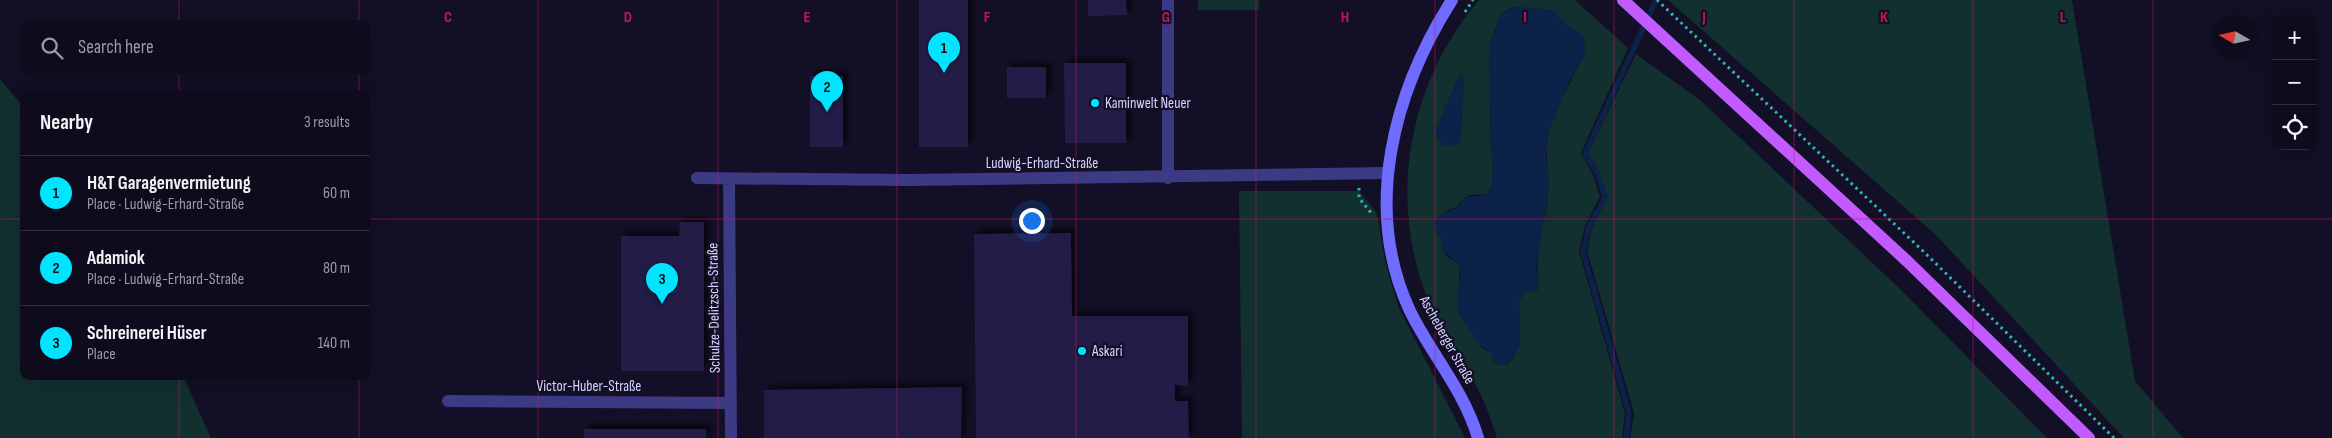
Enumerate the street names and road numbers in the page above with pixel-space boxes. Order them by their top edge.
street label: Ludwig-Erhard-Straße [986,154,1098,173]
street label: Schulze-Delitzsch-Straße [703,243,725,373]
street label: Ascheberger Straße [1414,292,1479,388]
street label: Victor-Huber-Straße [537,377,641,396]

